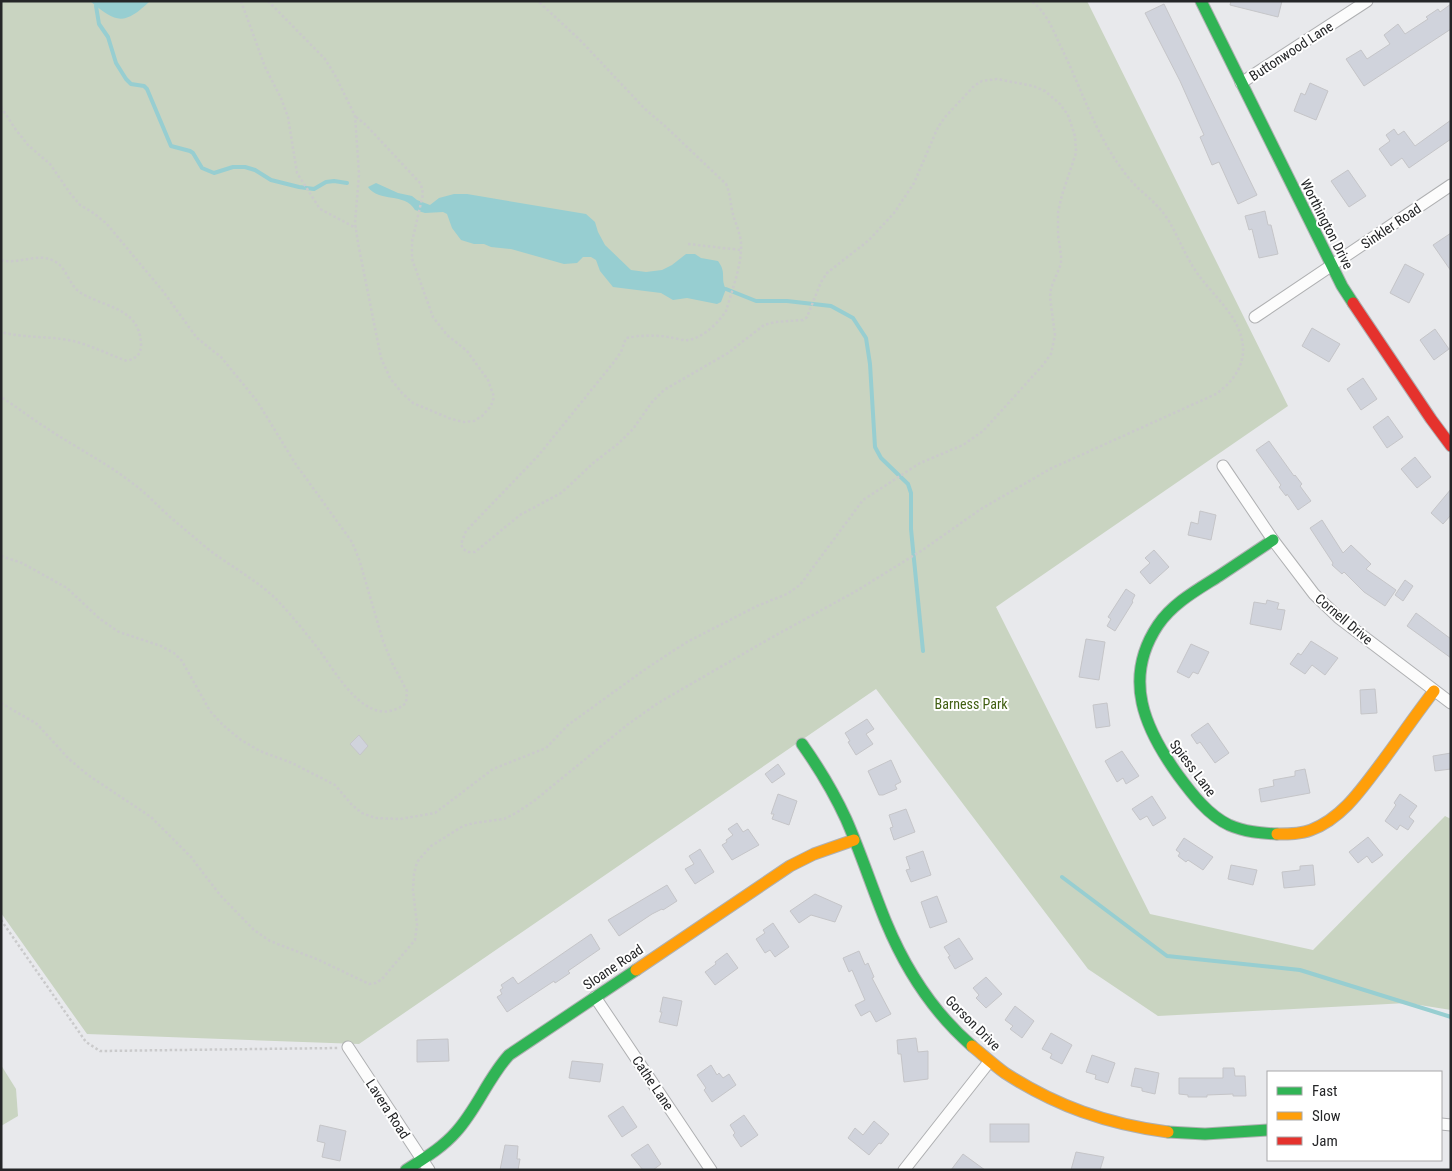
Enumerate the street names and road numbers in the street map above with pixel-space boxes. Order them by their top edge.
street label: Buttonwood Lane [1246,18,1336,84]
street label: Worthington Drive [1297,176,1357,272]
street label: Sinkler Road [1358,200,1424,252]
street label: Cornell Drive [1312,590,1376,648]
street label: Spiess Lane [1167,737,1220,800]
street label: Sloane Road [580,941,646,993]
street label: Gorson Drive [942,992,1004,1054]
street label: Cathe Lane [629,1053,677,1114]
street label: Lavera Road [363,1076,413,1142]

